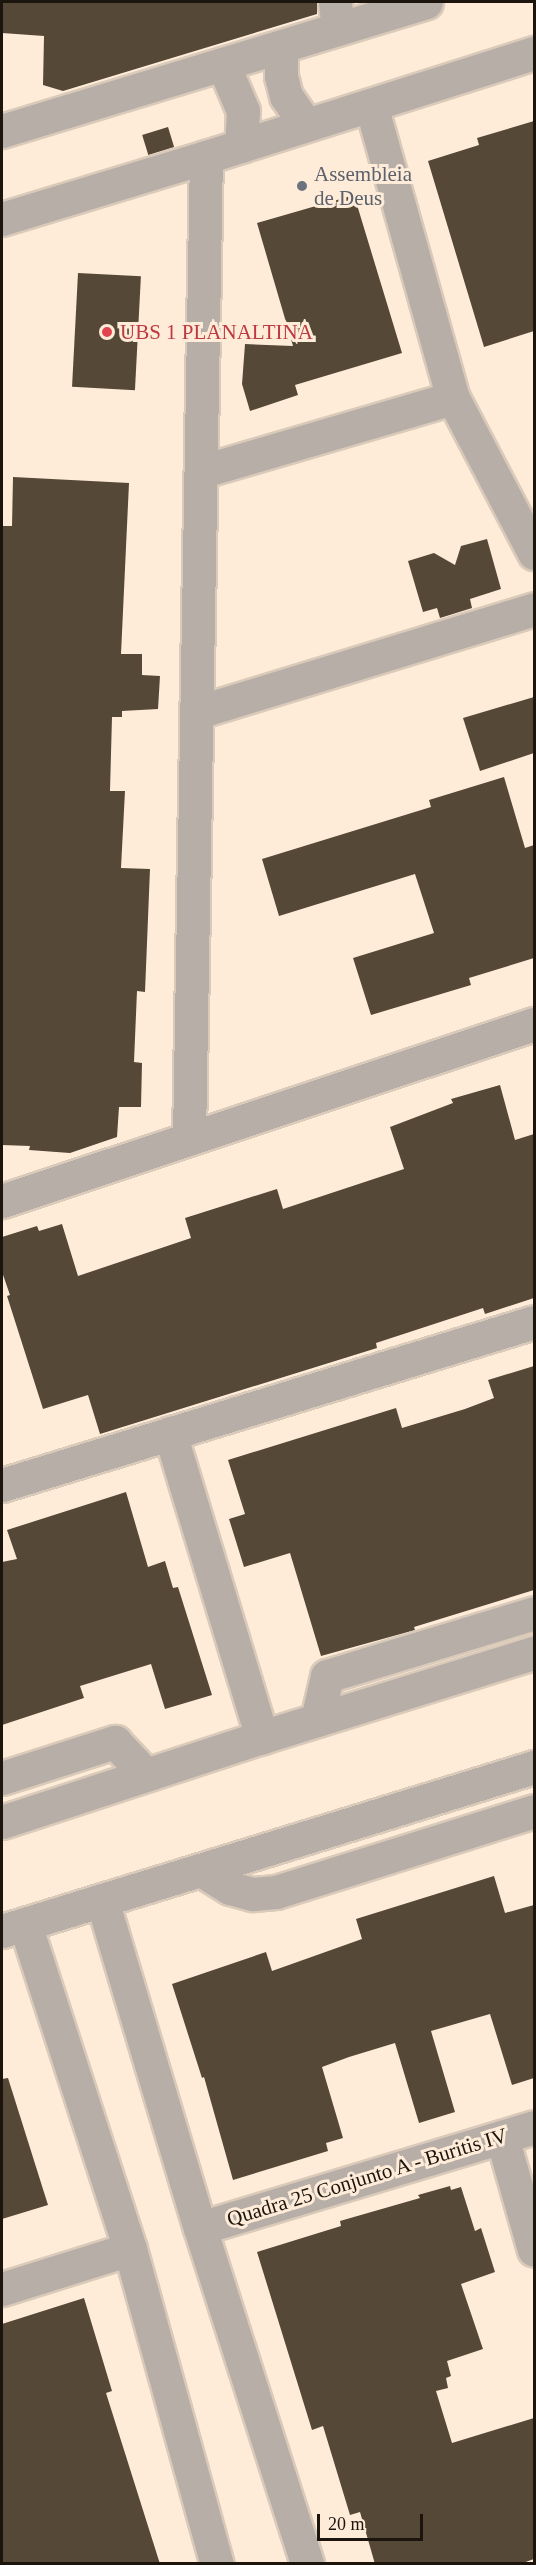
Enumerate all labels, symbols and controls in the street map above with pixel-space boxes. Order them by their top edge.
place label: Assembleia de Deus [314,161,412,211]
marker: Assembleia de Deus [295,179,309,193]
place label: UBS 1 PLANALTINA [120,319,313,345]
marker: UBS 1 PLANALTINA [98,323,116,341]
street label: Quadra 25 Conjunto A - Buritis IV [223,2122,511,2232]
scale bar [320,2502,426,2540]
text: 20 m [328,2514,365,2534]

